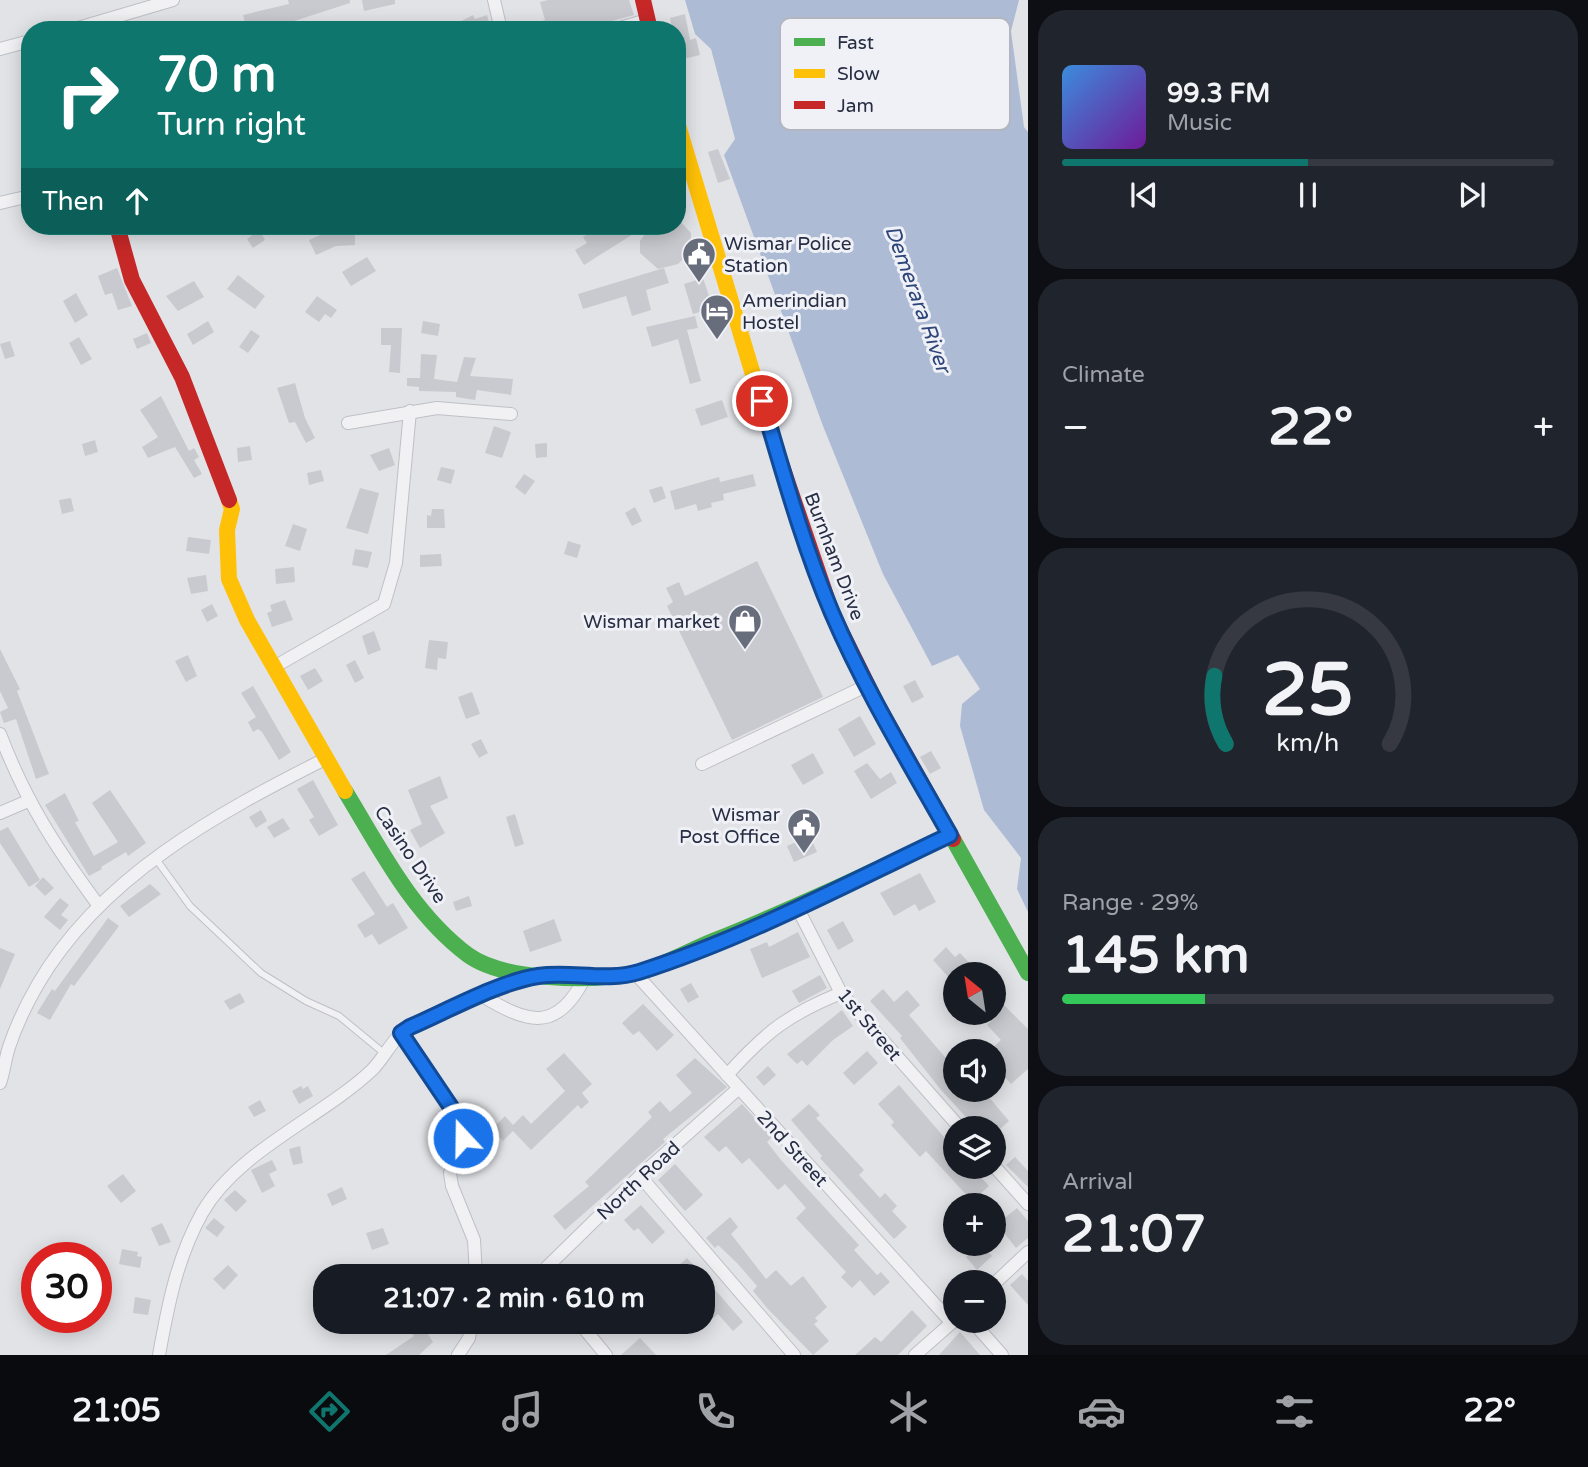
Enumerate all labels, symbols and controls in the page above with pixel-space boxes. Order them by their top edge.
legend [780,18,1010,130]
text: Fast [837,32,874,54]
text: 70 m [157,46,276,105]
icon: right [42,49,133,140]
text: Slow [837,63,880,85]
text: 99.3 FM [1167,78,1270,109]
text: Jam [837,95,874,117]
text: Turn right [157,106,306,144]
text: Music [1167,109,1232,137]
icon: previous [1125,176,1163,214]
icon: pause [1289,176,1327,214]
icon: next [1453,176,1491,214]
icon: ahead [118,182,156,220]
text: Then [42,186,104,217]
water label: Demerara River [879,222,957,379]
place label: Wismar Police Station [724,233,852,277]
public building icon: Wismar Police Station [680,235,718,284]
place label: Amerindian Hostel [742,290,847,334]
hotel icon: Amerindian Hostel [698,292,736,341]
text: Climate [1062,361,1145,389]
pin [732,371,792,431]
icon: arrive [743,382,781,420]
text: 22° [1268,396,1353,459]
text: − [1062,405,1089,451]
text: + [1533,405,1554,451]
street label: Burnham Drive [800,489,869,623]
shop icon: Wismar market [726,602,764,651]
place label: Wismar market [583,611,720,633]
text: 25 [1262,647,1354,735]
text: km/h [1277,727,1339,757]
street label: Casino Drive [370,802,451,907]
place label: Wismar Post Office [679,804,781,848]
public building icon: Wismar Post Office [785,806,823,855]
text: Range · 29% [1062,889,1198,917]
text: 145 km [1062,924,1250,987]
north arrow [943,962,1006,1026]
map controls [943,962,1006,1333]
street label: 1st Street [833,984,906,1065]
button: sound [943,1039,1006,1102]
position arrow [426,1101,500,1175]
street label: 2nd Street [752,1106,832,1191]
button: layers [943,1116,1006,1179]
street label: North Road [593,1137,685,1225]
text: Arrival [1062,1168,1133,1196]
button: + [943,1193,1006,1256]
text: 21:07 [1062,1203,1206,1266]
speed limit sign: 30 [21,1242,112,1333]
button: − [943,1270,1006,1333]
text: 21:07 · 2 min · 610 m [383,1283,645,1314]
icon: directions [305,1387,354,1436]
icon: music [498,1387,547,1436]
icon: phone [691,1387,740,1436]
icon: climate [884,1387,933,1436]
icon: car [1077,1387,1126,1436]
icon: filters [1270,1387,1319,1436]
text: 21:05 [72,1392,161,1430]
text: 22° [1464,1392,1516,1430]

